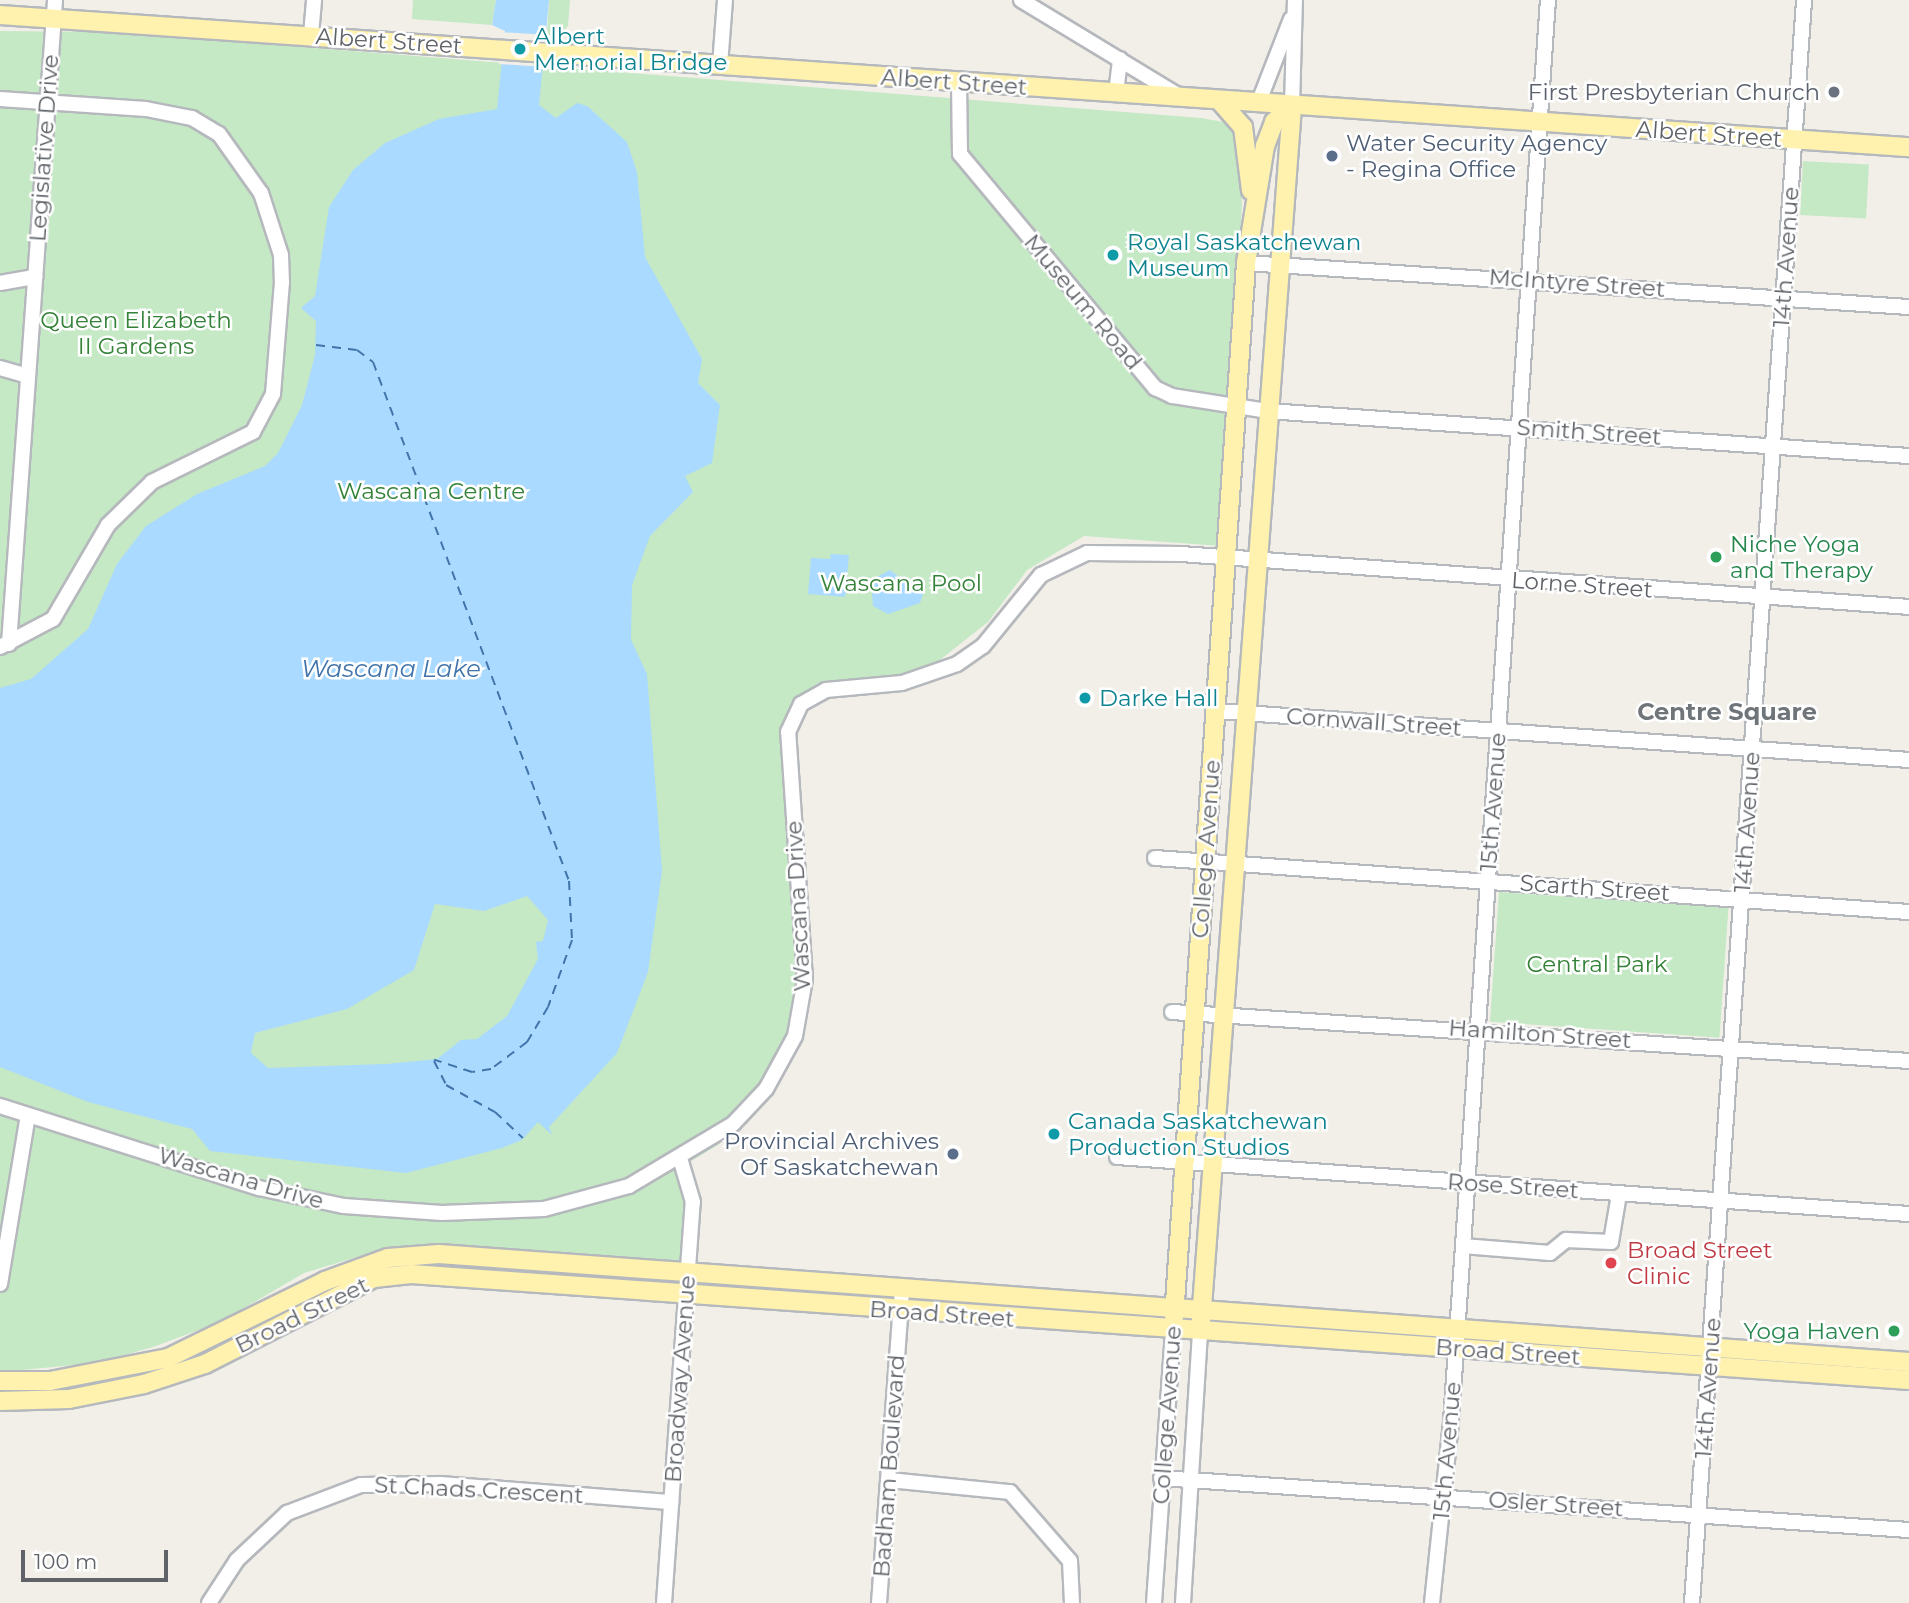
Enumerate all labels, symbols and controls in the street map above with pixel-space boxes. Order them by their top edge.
street label: Albert Street [315,22,463,60]
place label: Albert Memorial Bridge [534,22,728,76]
marker: Albert Memorial Bridge [512,41,528,57]
street label: Legislative Drive [24,53,64,243]
street label: Albert Street [880,63,1028,101]
place label: First Presbyterian Church [1528,78,1820,106]
marker: First Presbyterian Church [1826,84,1842,100]
street label: Albert Street [1635,115,1783,153]
place label: Water Security Agency - Regina Office [1346,129,1607,183]
marker: Water Security Agency - Regina Office [1324,148,1340,164]
street label: 14th Avenue [1767,186,1805,328]
place label: Royal Saskatchewan Museum [1127,228,1361,282]
street label: Museum Road [1018,229,1148,375]
marker: Royal Saskatchewan Museum [1105,247,1121,263]
street label: McIntyre Street [1488,263,1666,303]
park label: Queen Elizabeth II Gardens [40,306,232,360]
street label: Smith Street [1516,413,1662,451]
park label: Wascana Centre [337,477,525,505]
place label: Niche Yoga and Therapy [1730,530,1873,584]
marker: Niche Yoga and Therapy [1708,549,1724,565]
street label: Lorne Street [1510,566,1654,604]
park label: Wascana Pool [820,569,982,597]
water label: Wascana Lake [301,655,481,683]
place label: Darke Hall [1099,684,1218,712]
marker: Darke Hall [1077,690,1093,706]
district label: Centre Square [1637,698,1817,726]
street label: Cornwall Street [1285,702,1463,742]
street label: 15th Avenue [1474,732,1512,872]
street label: 14th Avenue [1728,751,1766,893]
street label: College Avenue [1186,759,1226,939]
street label: Wascana Drive [780,820,816,992]
street label: Scarth Street [1519,869,1671,907]
park label: Central Park [1526,950,1668,978]
street label: Hamilton Street [1448,1014,1632,1054]
place label: Canada Saskatchewan Production Studios [1068,1107,1328,1161]
marker: Canada Saskatchewan Production Studios [1046,1126,1062,1142]
place label: Provincial Archives Of Saskatchewan [724,1127,939,1181]
street label: Wascana Drive [155,1141,327,1215]
marker: Provincial Archives Of Saskatchewan [945,1146,961,1162]
street label: Rose Street [1446,1168,1580,1204]
place label: Broad Street Clinic [1627,1236,1772,1290]
marker: Broad Street Clinic [1601,1253,1621,1273]
street label: Broad Street [231,1271,373,1359]
street label: Broadway Avenue [659,1274,701,1484]
street label: Broad Street [869,1295,1015,1333]
street label: 14th Avenue [1689,1317,1727,1459]
place label: Yoga Haven [1743,1317,1880,1345]
marker: Yoga Haven [1886,1323,1902,1339]
street label: College Avenue [1147,1325,1187,1505]
street label: Broad Street [1435,1333,1581,1371]
street label: Badham Boulevard [867,1354,911,1578]
street label: 15th Avenue [1427,1381,1467,1521]
street label: St Chads Crescent [374,1471,584,1509]
street label: Osler Street [1488,1486,1624,1522]
scale bar [24,1536,172,1580]
text: 100 m [34,1549,97,1574]

